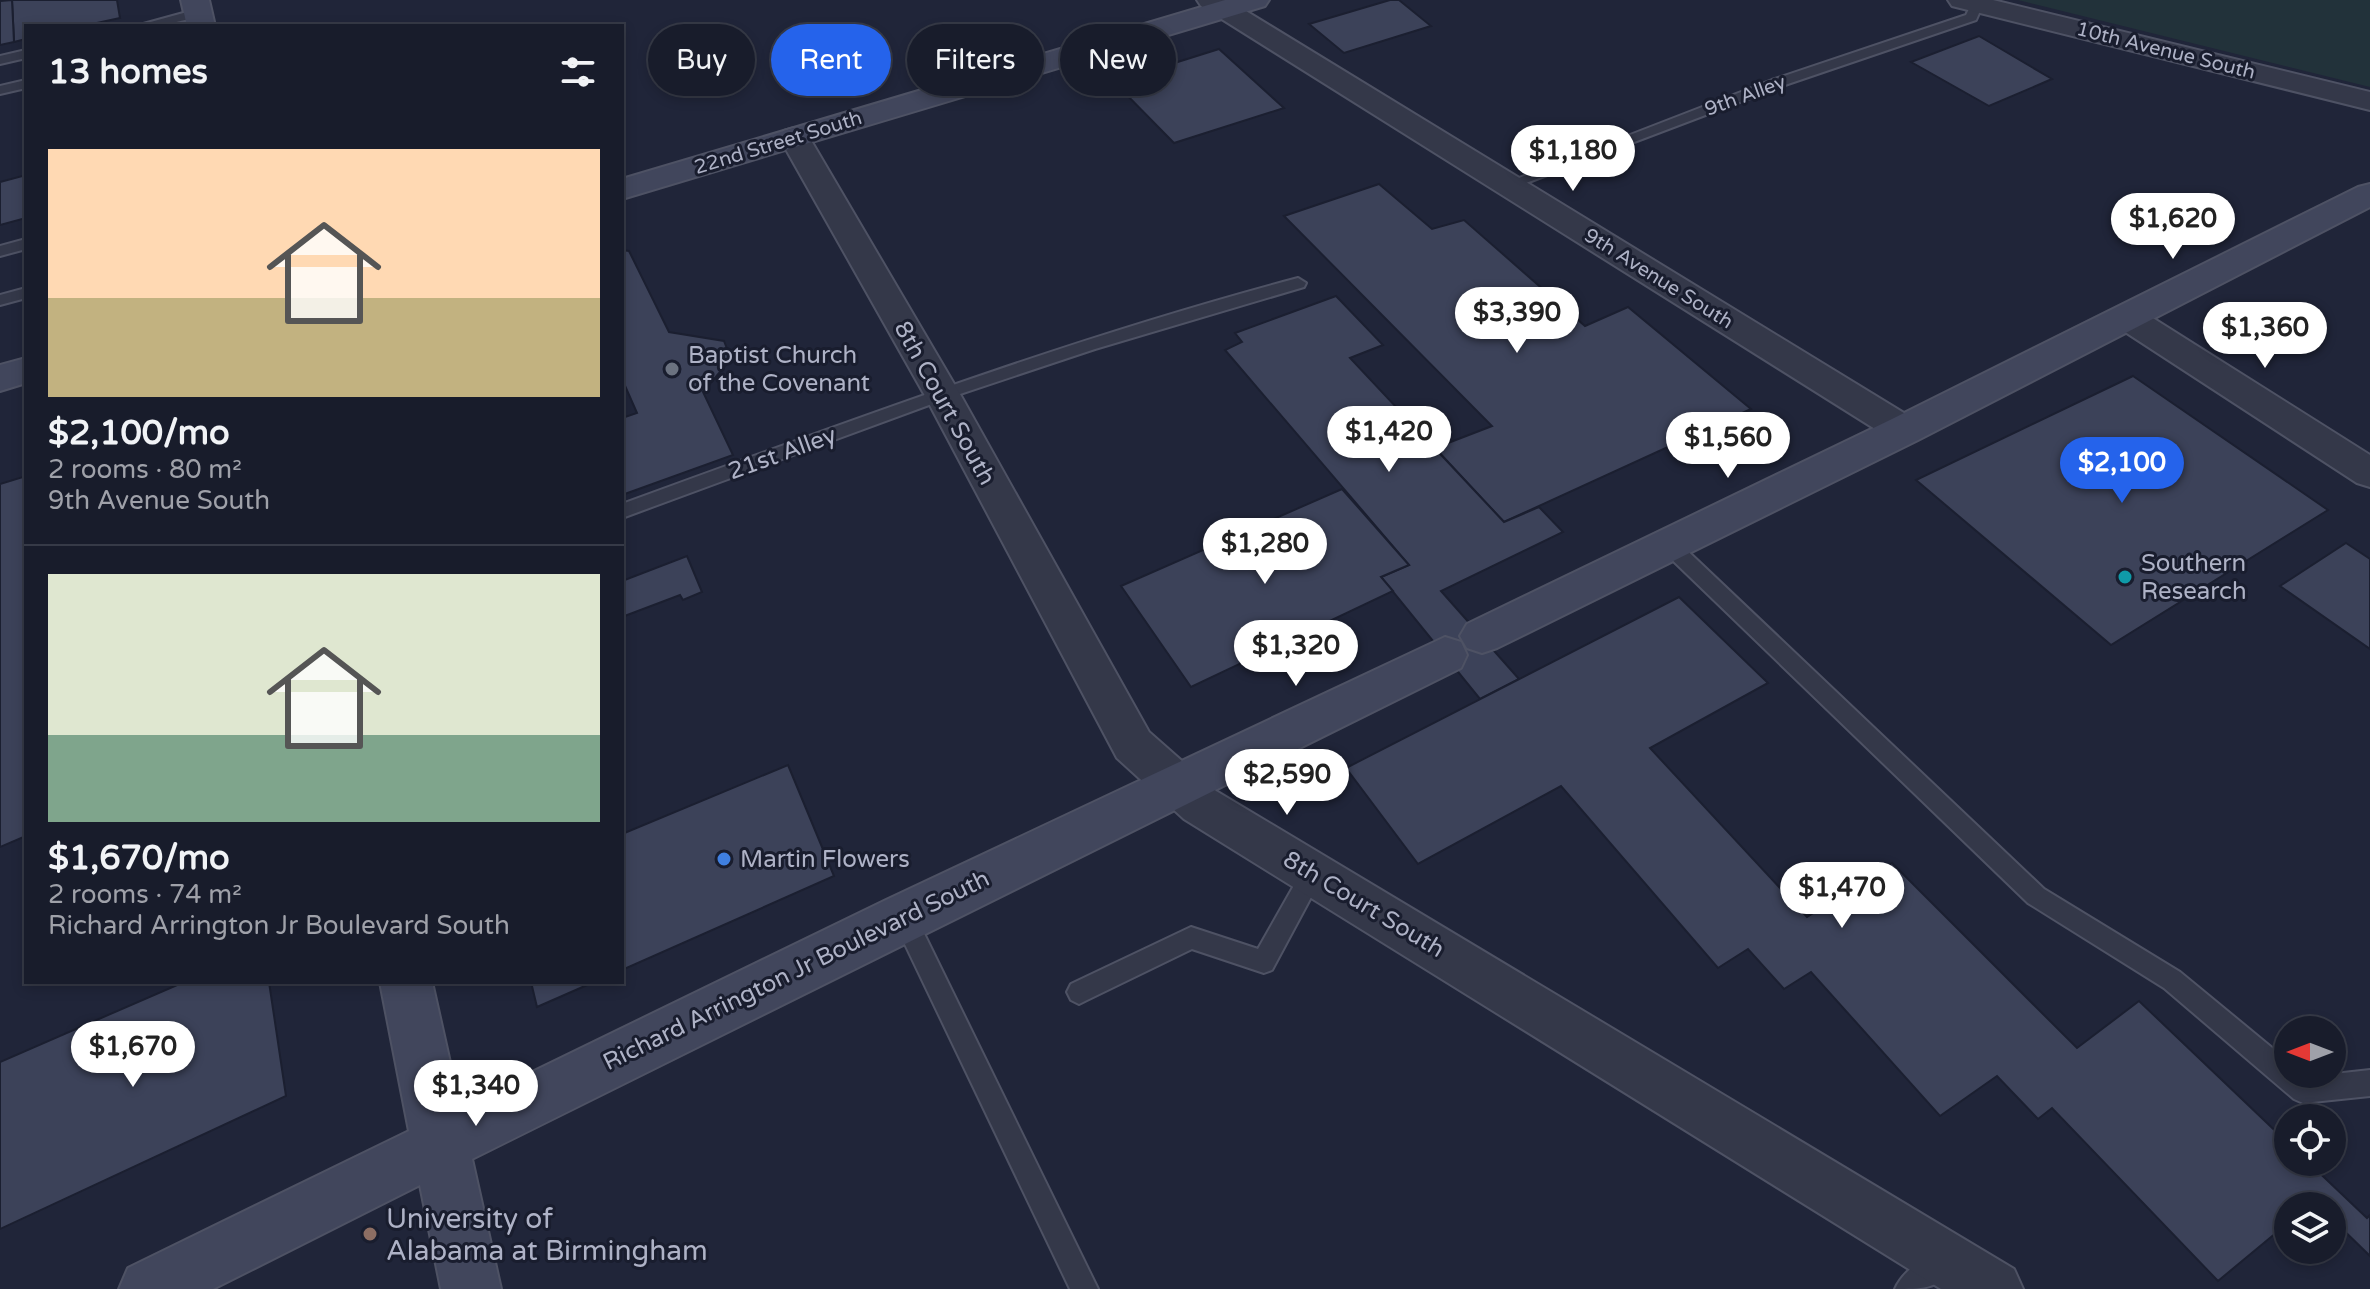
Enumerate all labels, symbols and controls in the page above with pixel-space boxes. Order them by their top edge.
street label: 10th Avenue South [2074,17,2258,85]
chip: Buy [648,24,755,96]
chip: Rent [771,24,891,96]
chip: Filters [907,24,1044,96]
chip: New [1060,24,1176,96]
icon: filters [556,50,600,94]
text: 13 homes [48,52,208,93]
street label: 9th Alley [1702,70,1789,122]
street label: 22nd Street South [692,106,865,180]
pin: $1,180 [1508,125,1638,193]
text: $1,180 [1529,135,1617,166]
pin: $1,620 [2108,193,2238,261]
icon: home [252,201,396,345]
text: $1,620 [2129,203,2217,234]
street label: 9th Avenue South [1580,223,1737,334]
pin: $3,390 [1452,287,1582,355]
text: $3,390 [1473,297,1561,328]
pin: $1,360 [2200,302,2330,370]
text: $1,360 [2221,312,2309,343]
street label: 8th Court South [888,316,1002,490]
place label: Baptist Church of the Covenant [688,341,870,398]
marker: Baptist Church of the Covenant [663,360,681,378]
pin: $1,420 [1324,406,1454,474]
pin: $1,560 [1663,412,1793,480]
text: $2,100/mo [48,413,230,454]
text: $1,420 [1345,416,1433,447]
street label: 21st Alley [724,420,840,486]
text: $1,560 [1684,422,1772,453]
pin: $2,100 [2057,437,2187,505]
text: $2,100 [2078,447,2166,478]
text: 2 rooms · 80 m² [48,454,242,485]
text: 9th Avenue South [48,485,270,516]
pin: $1,280 [1200,518,1330,586]
text: $1,280 [1221,528,1309,559]
place label: Southern Research [2141,549,2247,606]
marker: Southern Research [2116,568,2134,586]
pin: $1,320 [1231,620,1361,688]
icon: home [252,626,396,770]
text: $1,320 [1252,630,1340,661]
pin: $2,590 [1222,749,1352,817]
text: $2,590 [1243,759,1331,790]
text: $1,670/mo [48,838,230,879]
place label: Martin Flowers [740,845,910,874]
street label: 8th Court South [1278,845,1450,964]
marker: Martin Flowers [715,850,733,868]
pin: $1,470 [1777,862,1907,930]
street label: Richard Arrington Jr Boulevard South [598,864,994,1077]
text: $1,470 [1798,872,1886,903]
text: 2 rooms · 74 m² [48,879,242,910]
text: Richard Arrington Jr Boulevard South [48,910,510,941]
north arrow [2274,1016,2346,1088]
map controls [2274,1016,2346,1264]
pin: $1,670 [68,1021,198,1089]
text: $1,670 [89,1031,177,1062]
pin: $1,340 [411,1060,541,1128]
text: $1,340 [432,1070,520,1101]
button: locate [2274,1104,2346,1176]
button: layers [2274,1192,2346,1264]
place label: University of Alabama at Birmingham [386,1202,708,1268]
marker: University of Alabama at Birmingham [361,1225,379,1243]

